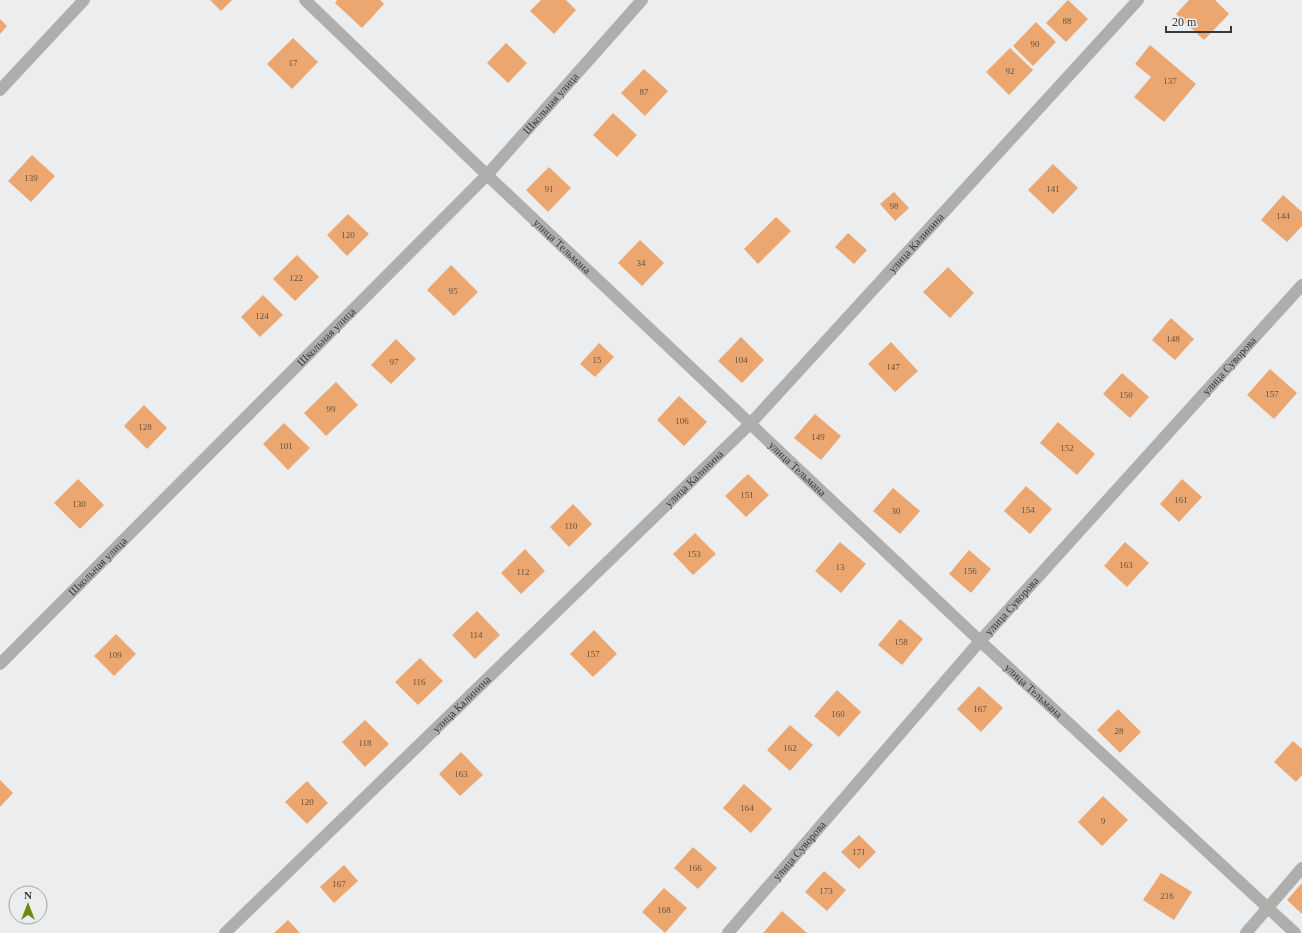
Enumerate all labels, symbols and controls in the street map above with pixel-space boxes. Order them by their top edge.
scale bar [1166,8,1231,34]
text: 20 m [1172,15,1197,29]
house number: 88 [1063,16,1072,26]
house number: 90 [1031,39,1040,49]
house number: 17 [289,58,298,68]
house number: 92 [1006,66,1015,76]
street label: Школьная улица [520,70,581,136]
house number: 137 [1163,76,1177,86]
house number: 87 [640,87,649,97]
house number: 139 [24,173,38,183]
house number: 91 [545,184,554,194]
house number: 141 [1046,184,1060,194]
house number: 98 [890,201,899,211]
street label: улица Калинина [886,211,946,275]
house number: 144 [1276,211,1290,221]
street label: улица Тельмана [531,216,593,276]
house number: 120 [341,230,355,240]
house number: 34 [637,258,646,268]
house number: 122 [289,273,303,283]
house number: 95 [449,286,458,296]
street label: Школьная улица [294,305,358,368]
house number: 124 [255,311,269,321]
house number: 148 [1166,334,1180,344]
street label: улица Суворова [1200,334,1258,397]
house number: 15 [593,355,602,365]
house number: 104 [734,355,748,365]
house number: 97 [390,357,399,367]
house number: 147 [886,362,900,372]
house number: 157 [1265,389,1279,399]
house number: 150 [1119,390,1133,400]
house number: 99 [327,404,336,414]
house number: 106 [675,416,689,426]
house number: 128 [138,422,152,432]
house number: 149 [811,432,825,442]
street label: улица Тельмана [767,439,829,499]
house number: 101 [279,441,293,451]
house number: 152 [1060,443,1074,453]
street label: улица Калинина [662,448,725,509]
house number: 151 [740,490,754,500]
house number: 161 [1174,495,1188,505]
house number: 130 [72,499,86,509]
house number: 154 [1021,505,1035,515]
house number: 30 [892,506,901,516]
house number: 110 [564,521,578,531]
street label: Школьная улица [66,534,129,598]
house number: 153 [687,549,701,559]
house number: 163 [1119,560,1133,570]
house number: 13 [836,562,845,572]
house number: 156 [963,566,977,576]
house number: 112 [516,567,530,577]
street label: улица Суворова [982,574,1041,637]
house number: 114 [469,630,483,640]
house number: 158 [894,637,908,647]
house number: 157 [586,649,600,659]
house number: 109 [108,650,122,660]
street label: улица Тельмана [1002,661,1065,720]
street label: улица Калинина [430,673,493,735]
house number: 116 [412,677,426,687]
house number: 167 [973,704,987,714]
house number: 160 [831,709,845,719]
house number: 28 [1115,726,1124,736]
house number: 118 [358,738,372,748]
house number: 162 [783,743,797,753]
house number: 163 [454,769,468,779]
house number: 120 [300,797,314,807]
house number: 164 [740,803,754,813]
house number: 9 [1101,816,1106,826]
street label: улица Суворова [770,818,828,882]
house number: 171 [852,847,866,857]
house number: 166 [688,863,702,873]
house number: 167 [332,879,346,889]
north arrow [8,885,48,925]
house number: 173 [819,886,833,896]
text: N [24,889,32,901]
house number: 216 [1160,891,1174,901]
house number: 168 [657,905,671,915]

